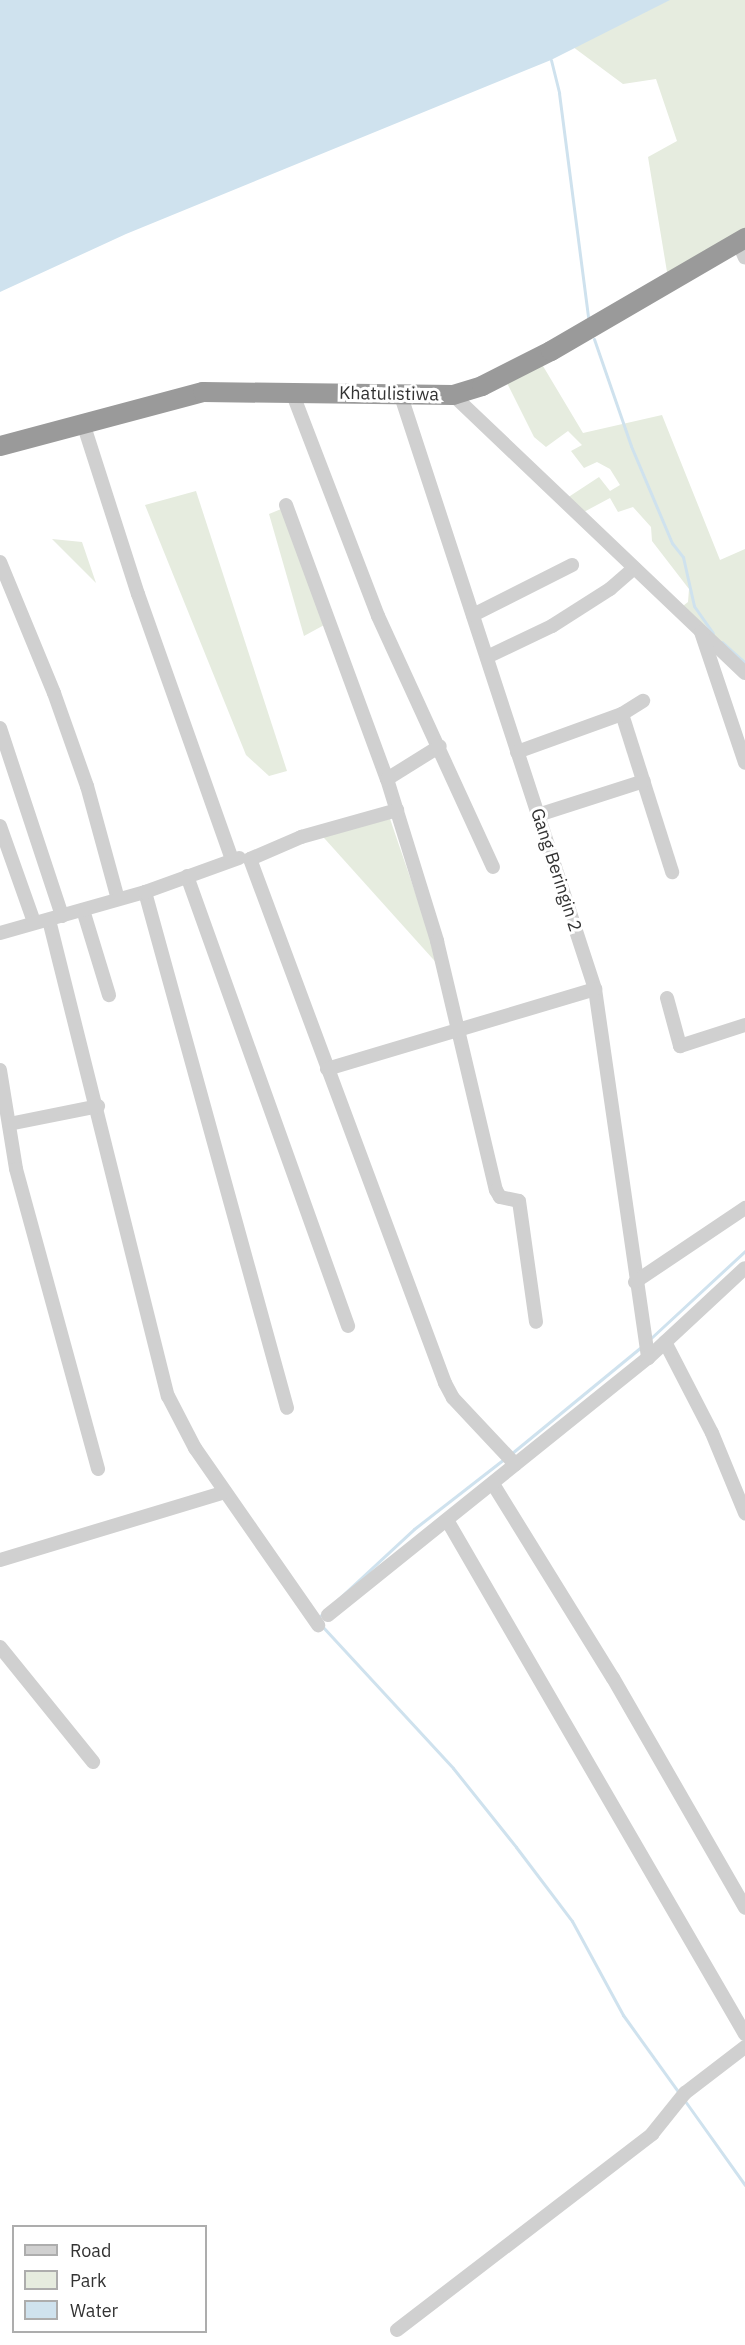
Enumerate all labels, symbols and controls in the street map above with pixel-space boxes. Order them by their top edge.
street label: Khatulistiwa [339,382,439,406]
street label: Gang Beringin 2 [526,806,586,934]
legend [12,2225,207,2333]
text: Road [70,2239,111,2262]
text: Park [70,2269,106,2292]
text: Water [70,2299,118,2322]

